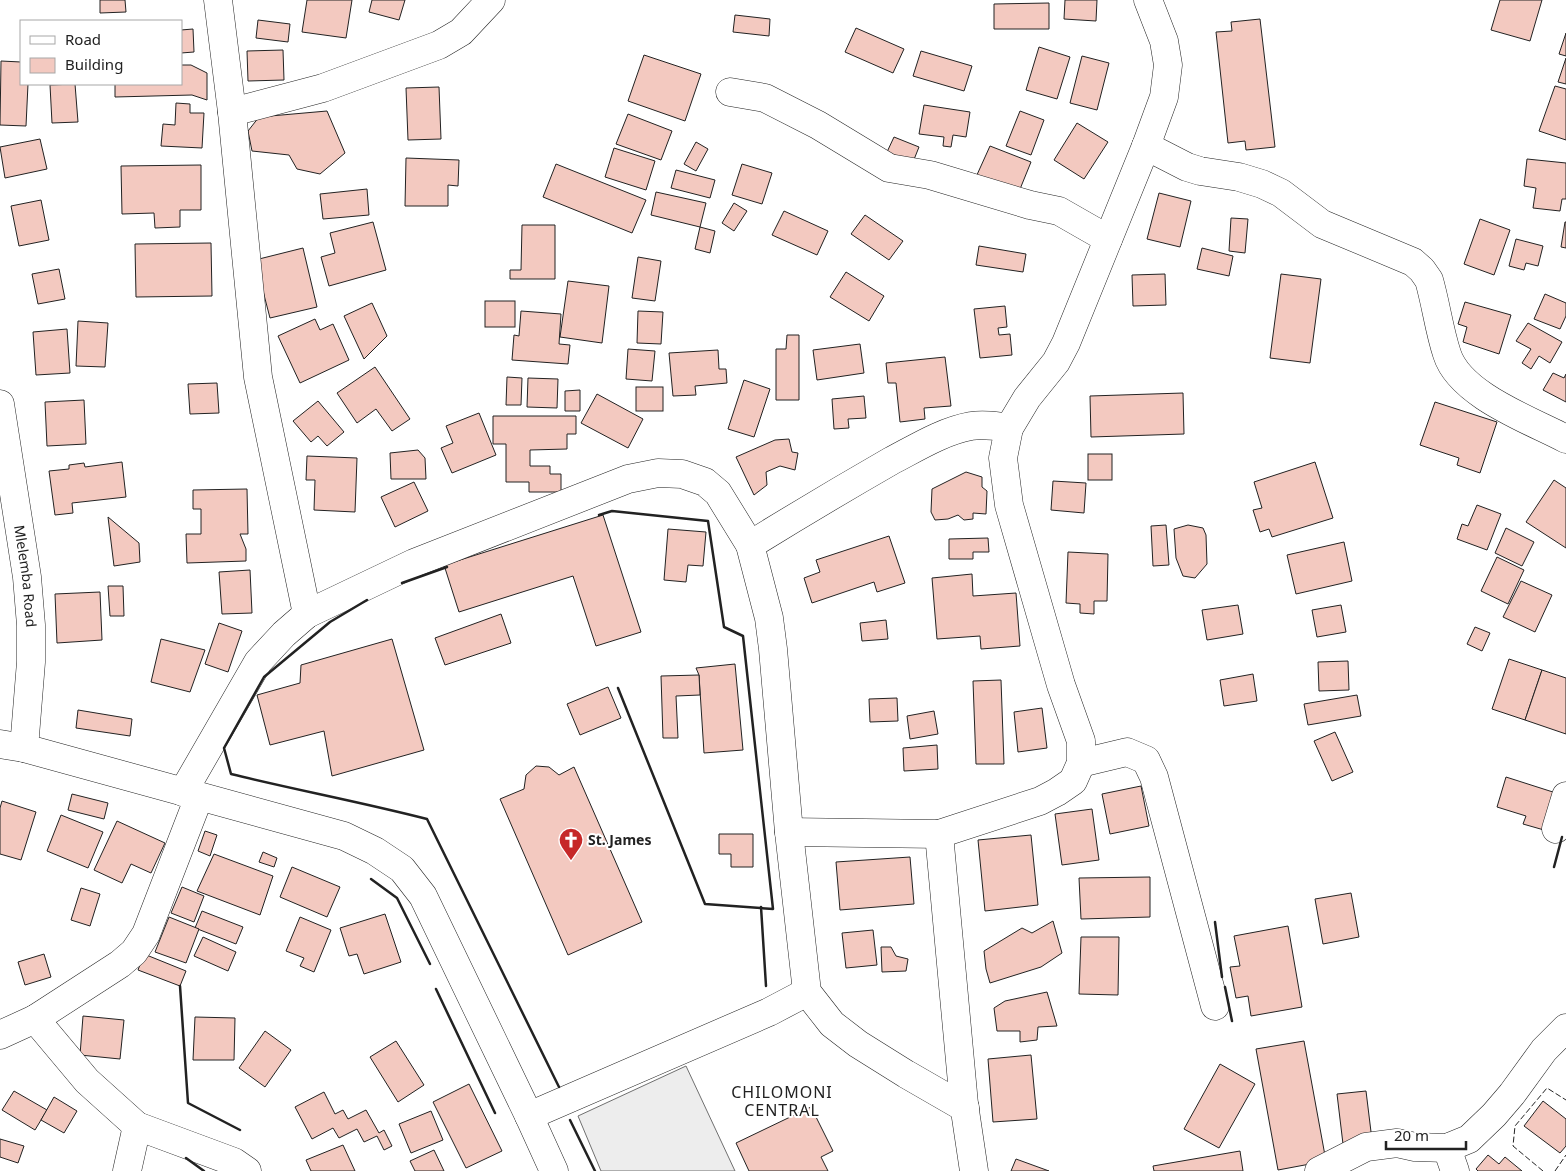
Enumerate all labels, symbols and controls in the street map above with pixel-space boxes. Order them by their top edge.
legend [20,20,182,85]
text: Road [65,29,101,49]
text: Building [65,54,123,74]
street label: Mlelemba Road [10,524,41,628]
church icon: St. James [558,827,584,861]
place label: St. James [588,830,651,849]
district label: CHILOMONI CENTRAL [731,1081,833,1121]
scale bar [1386,1118,1466,1150]
text: 20 m [1394,1125,1429,1145]

